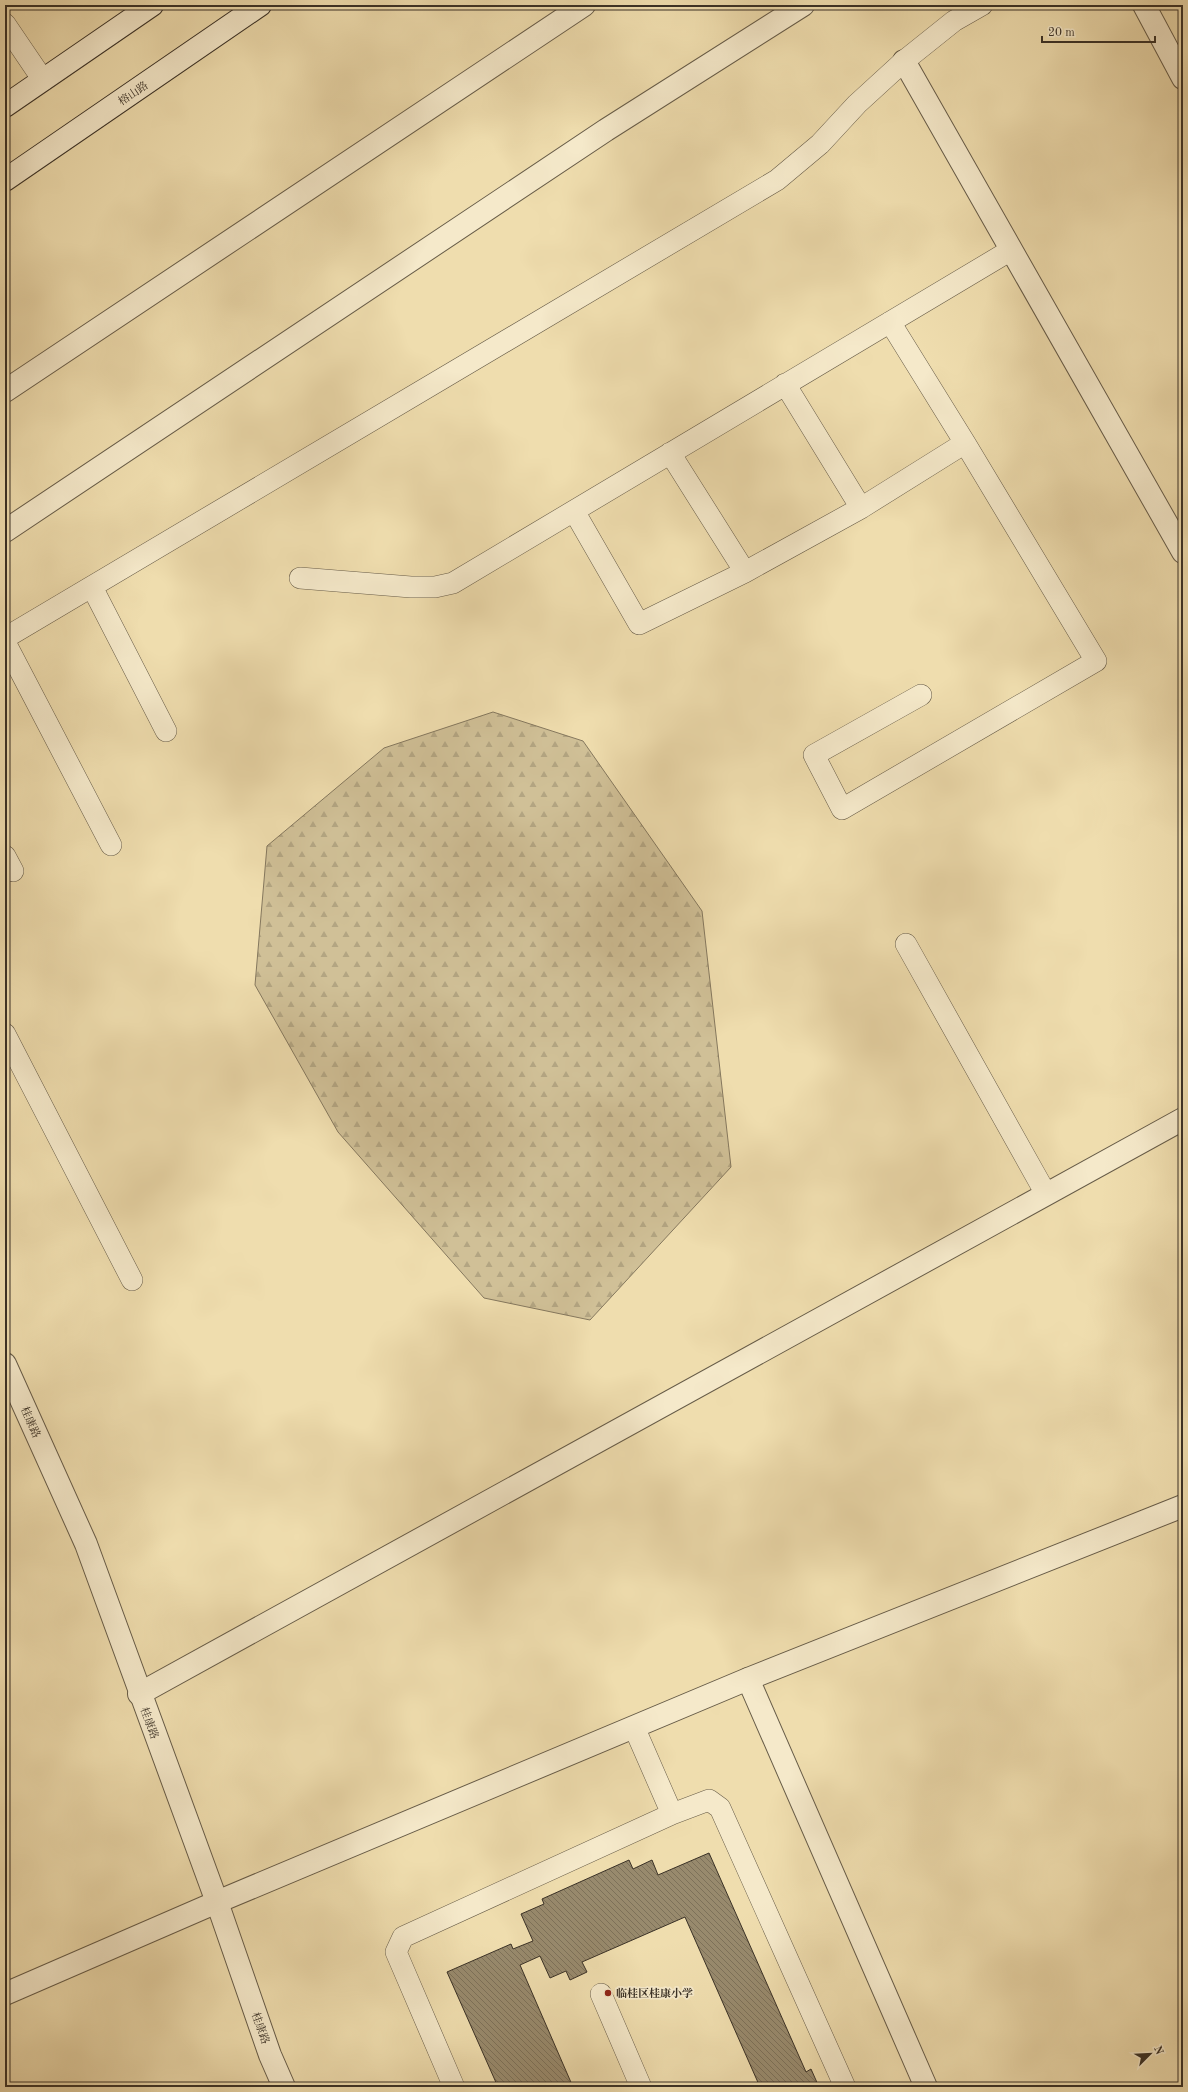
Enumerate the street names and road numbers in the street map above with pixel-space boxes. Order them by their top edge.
street label: 榕山路 [116,79,151,108]
street label: 桂康路 [18,1404,43,1440]
street label: 桂康路 [138,1705,161,1741]
street label: 桂康路 [249,2010,272,2046]

